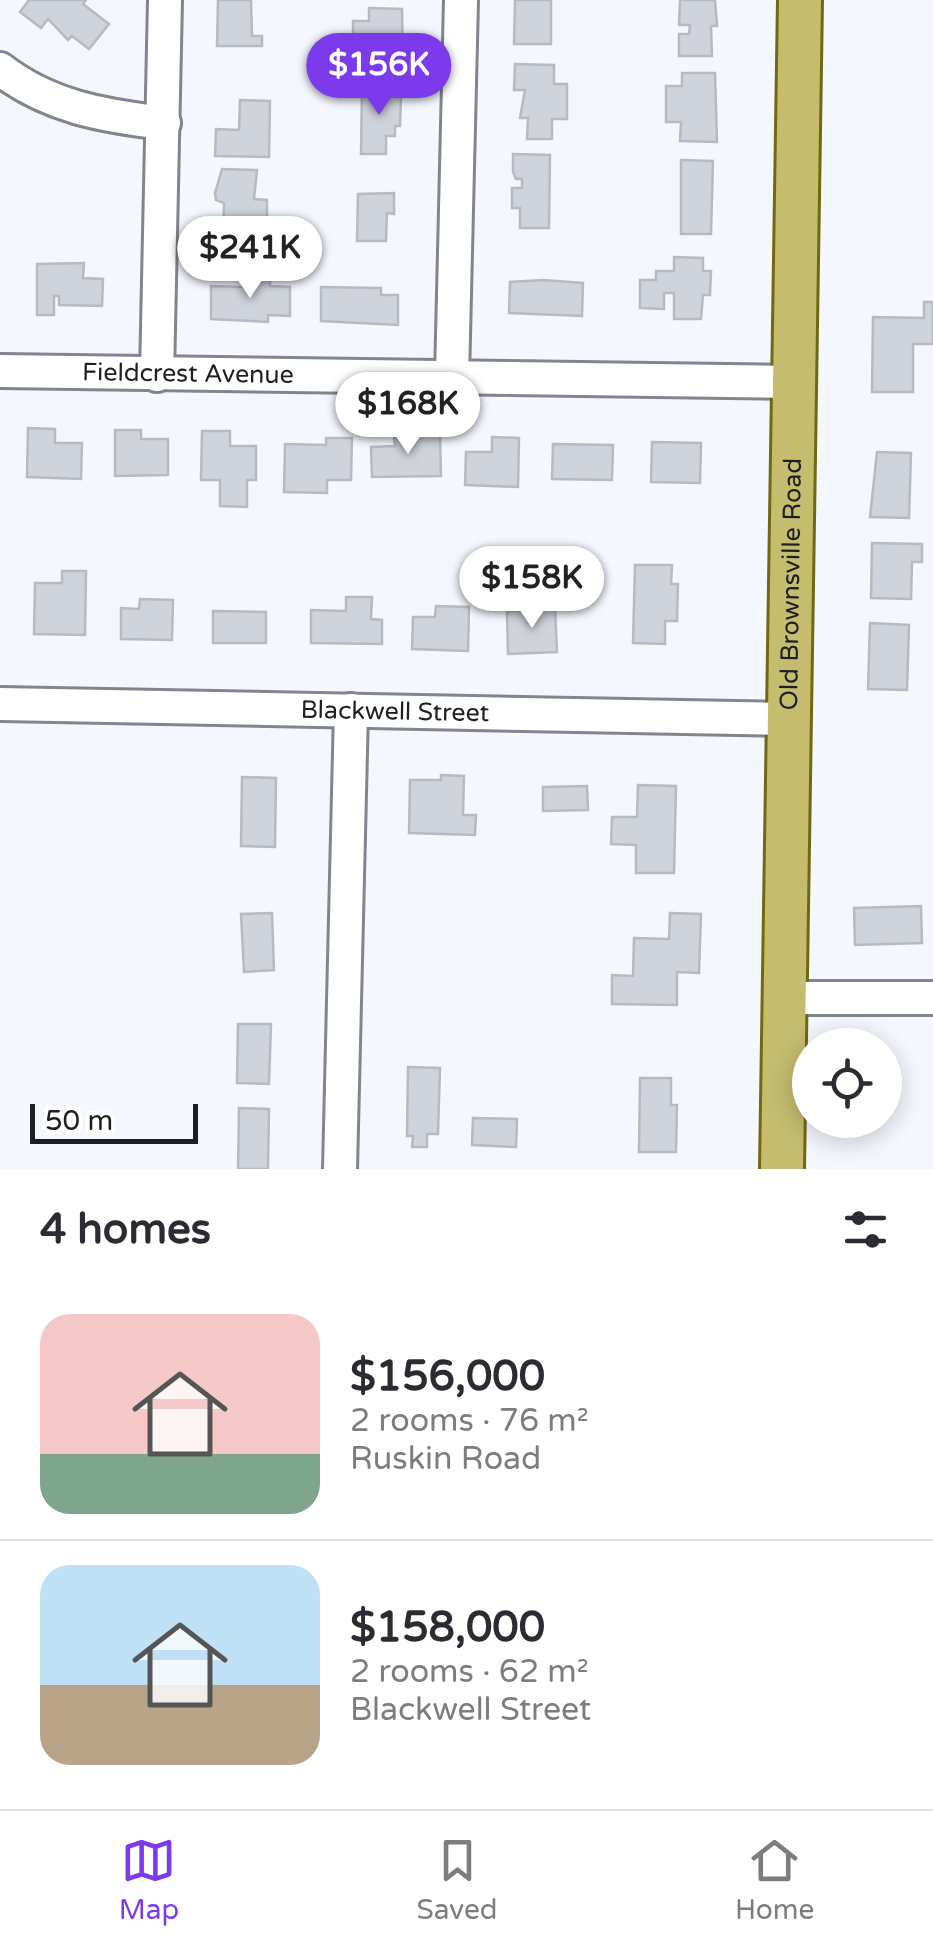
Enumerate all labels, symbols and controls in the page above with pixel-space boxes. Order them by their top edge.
pin: $156K [309,33,449,118]
text: $156K [328,46,430,84]
pin: $241K [180,216,320,301]
text: $241K [199,229,301,267]
street label: Fieldcrest Avenue [82,357,294,390]
pin: $168K [338,372,478,457]
text: $168K [357,385,459,423]
street label: Old Brownsville Road [774,458,808,711]
pin: $158K [462,546,602,631]
text: $158K [481,559,583,597]
street label: Blackwell Street [300,695,490,728]
map controls [792,1028,902,1138]
button: locate [792,1028,902,1138]
scale bar [30,1099,198,1144]
text: 50 m [45,1104,113,1138]
icon: filters [838,1202,893,1257]
text: 4 homes [40,1204,211,1255]
text: $156,000 [350,1351,545,1402]
icon: home [120,1354,240,1474]
text: 2 rooms · 76 m² [350,1402,589,1440]
text: Ruskin Road [350,1440,541,1478]
text: $158,000 [350,1602,545,1653]
icon: home [120,1605,240,1725]
text: 2 rooms · 62 m² [350,1653,589,1691]
text: Blackwell Street [350,1691,591,1729]
tab: Map [119,1833,179,1927]
tab: Saved [417,1833,498,1927]
tab: Home [735,1833,814,1927]

